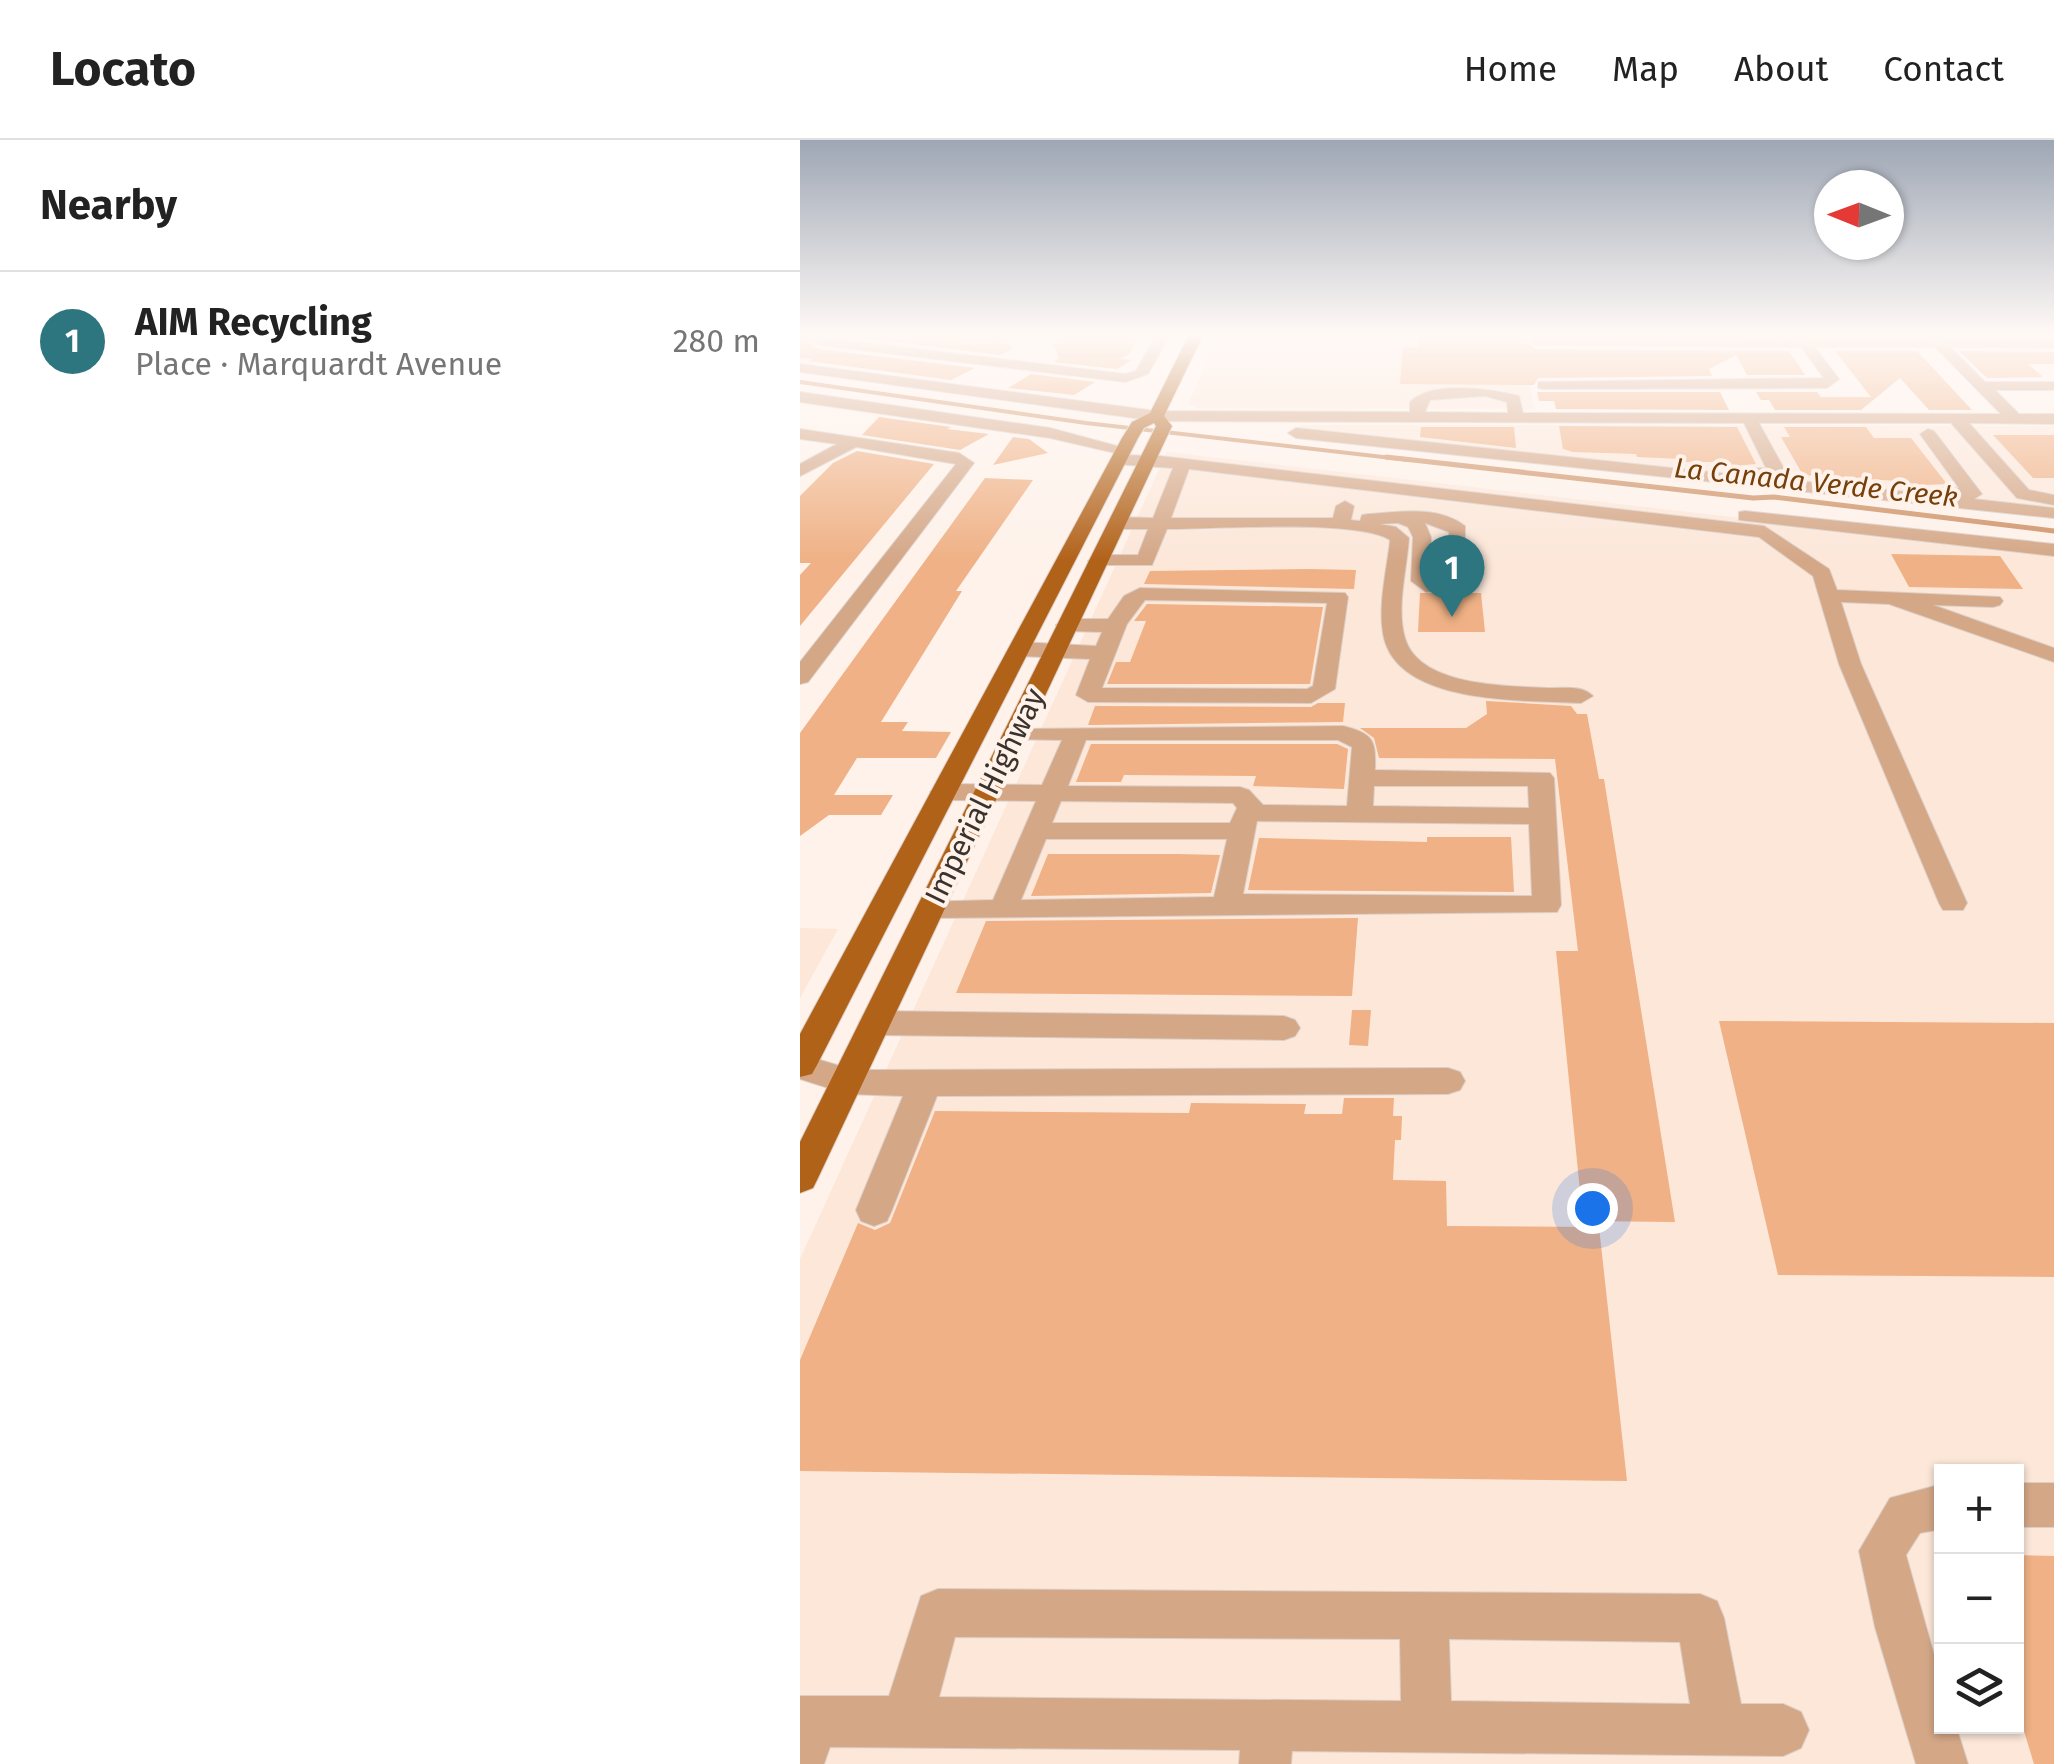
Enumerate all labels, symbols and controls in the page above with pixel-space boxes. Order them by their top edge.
text: Locato [50,40,196,98]
text: Home [1464,48,1557,90]
text: Map [1612,48,1679,90]
text: About [1734,48,1828,90]
text: Contact [1883,48,2004,90]
north arrow [1814,170,1904,260]
text: Nearby [40,180,177,230]
text: AIM Recycling [135,299,372,345]
text: 1 [65,322,80,360]
text: 280 m [673,322,760,360]
text: Place · Marquardt Avenue [135,345,502,383]
water label: La Canada Verde Creek [1672,451,1959,514]
pin: 1 [1420,534,1484,617]
street label: Imperial Highway [917,682,1053,910]
your location [1567,1183,1618,1234]
map controls [1934,1464,2024,1734]
button: + [1934,1464,2024,1554]
button: − [1934,1554,2024,1644]
button: layers [1934,1644,2024,1734]

